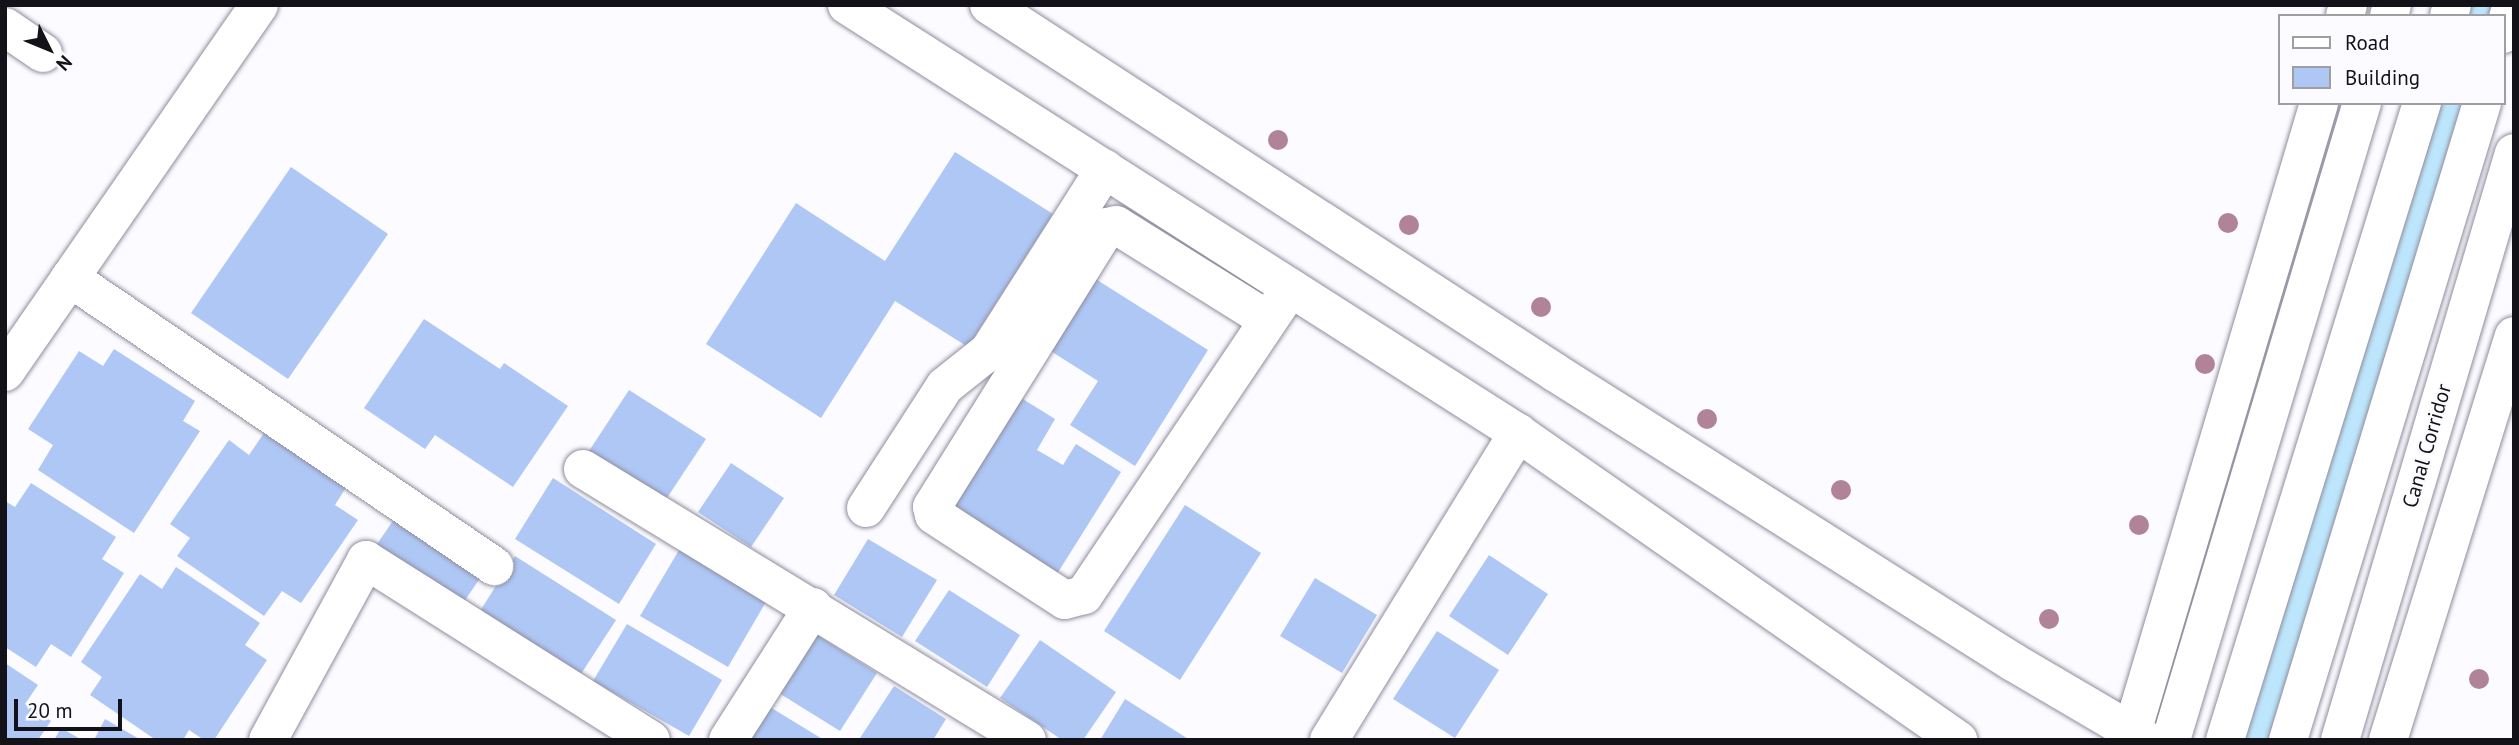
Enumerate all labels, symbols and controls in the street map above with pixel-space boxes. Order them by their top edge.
north arrow [14,14,84,84]
legend [2278,14,2505,105]
text: Road [2345,29,2389,56]
text: N [51,51,77,76]
text: Building [2345,64,2420,91]
street label: Canal Corridor [2397,381,2457,511]
scale bar [18,686,126,730]
text: 20 m [27,697,73,724]

